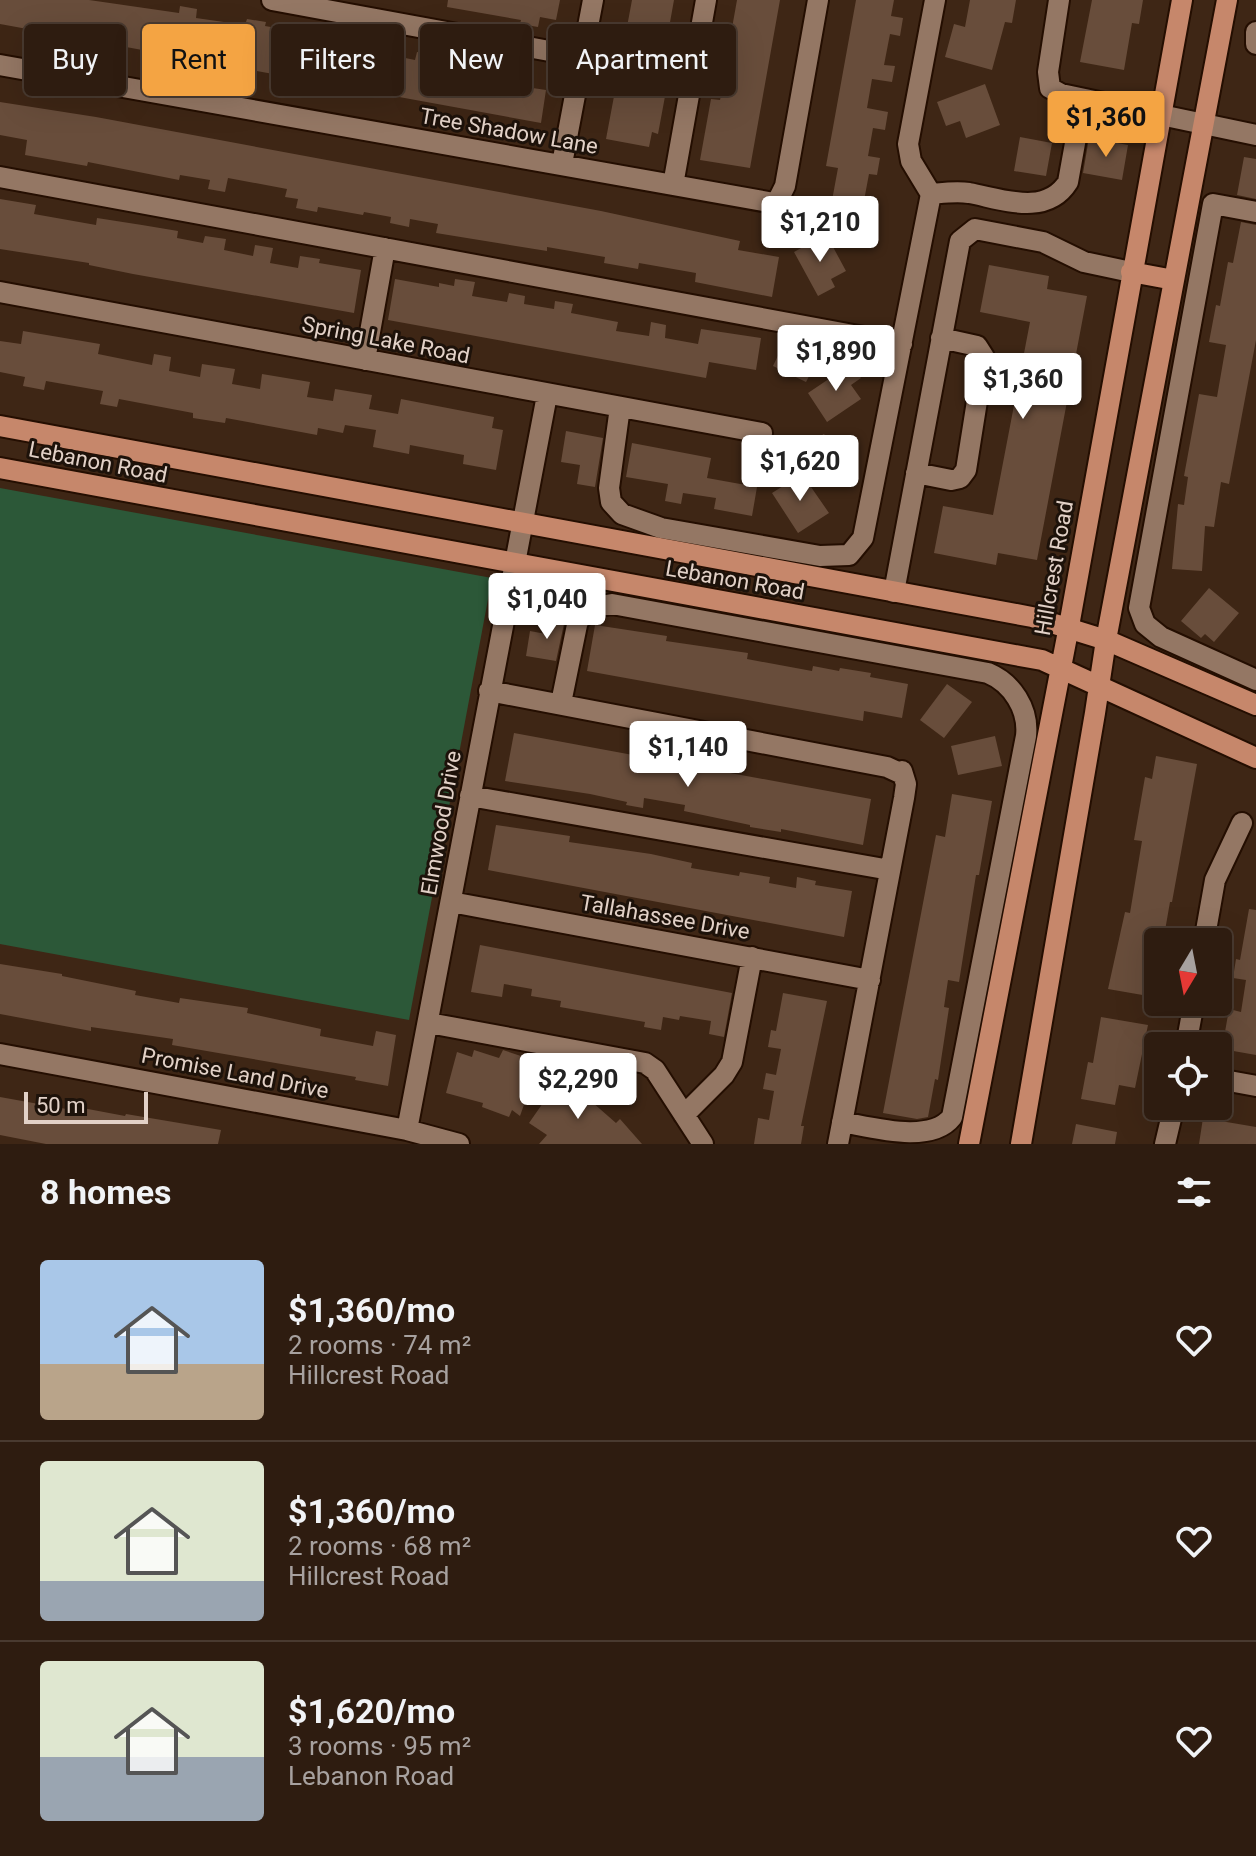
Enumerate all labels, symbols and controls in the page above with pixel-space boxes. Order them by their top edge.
chip: Buy [24,24,126,96]
chip: Rent [142,24,255,96]
chip: Filters [271,24,404,96]
chip: New [420,24,532,96]
chip: Apartment [548,24,736,96]
pin: $1,360 [1041,91,1171,159]
text: $1,360 [1066,102,1146,132]
street label: Tree Shadow Lane [418,103,600,159]
pin: $1,210 [755,196,885,264]
text: $1,210 [780,207,860,237]
street label: Spring Lake Road [300,311,472,369]
pin: $1,890 [771,325,901,393]
text: $1,890 [796,336,876,366]
pin: $1,360 [958,353,1088,421]
text: $1,360 [983,364,1063,394]
pin: $1,620 [735,435,865,503]
street label: Lebanon Road [27,436,169,488]
text: $1,620 [760,446,840,476]
street label: Hillcrest Road [1030,499,1078,637]
street label: Lebanon Road [664,555,806,605]
pin: $1,040 [482,573,612,641]
text: $1,040 [507,584,587,614]
pin: $1,140 [623,721,753,789]
text: $1,140 [648,732,728,762]
street label: Elmwood Drive [416,749,466,897]
street label: Tallahassee Drive [578,890,752,944]
north arrow [1144,928,1232,1016]
map controls [1144,928,1232,1120]
button: locate [1144,1032,1232,1120]
street label: Promise Land Drive [139,1043,331,1103]
pin: $2,290 [513,1053,643,1121]
text: $2,290 [538,1064,618,1094]
scale bar [24,1088,148,1124]
text: 50 m [36,1093,85,1118]
icon: filters [1172,1170,1216,1214]
text: 8 homes [40,1172,171,1212]
text: $1,360/mo [288,1290,455,1330]
icon: home [104,1292,200,1388]
icon: heart [1172,1318,1216,1362]
text: 2 rooms · 74 m² [288,1330,471,1360]
text: Hillcrest Road [288,1360,450,1390]
text: $1,360/mo [288,1491,455,1531]
icon: home [104,1493,200,1589]
icon: heart [1172,1519,1216,1563]
text: 2 rooms · 68 m² [288,1531,471,1561]
text: Hillcrest Road [288,1561,450,1591]
text: $1,620/mo [288,1691,455,1731]
icon: home [104,1693,200,1789]
icon: heart [1172,1719,1216,1763]
text: 3 rooms · 95 m² [288,1731,471,1761]
text: Lebanon Road [288,1761,454,1791]

